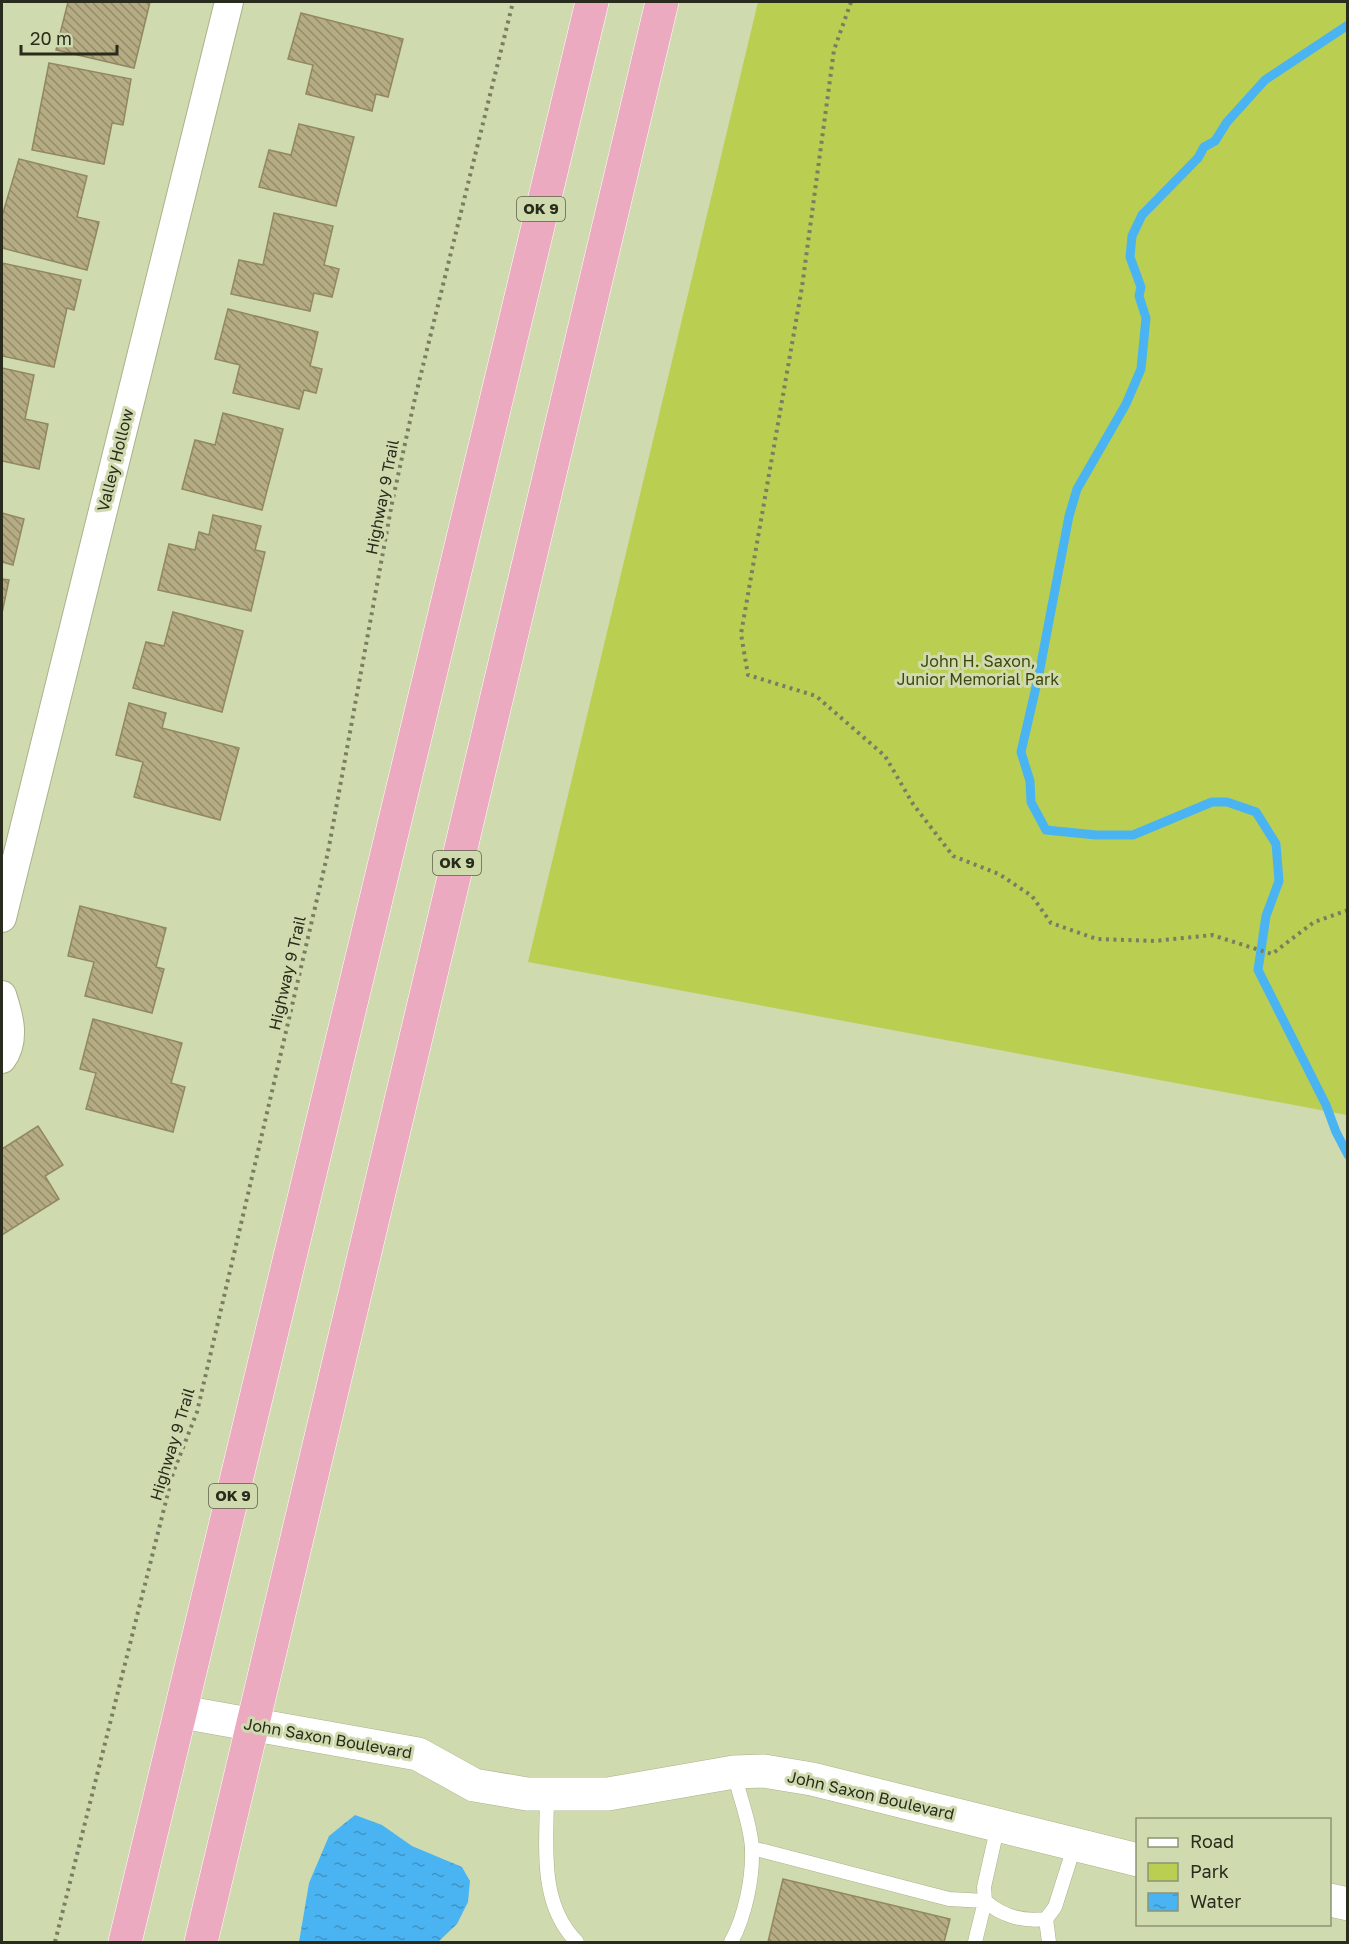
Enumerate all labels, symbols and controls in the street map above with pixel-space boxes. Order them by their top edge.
scale bar [21,18,117,56]
text: 20 m [30,27,72,49]
road number: OK 9 [517,197,565,221]
street label: Valley Hollow [93,407,137,513]
street label: Highway 9 Trail [361,438,403,556]
park label: John H. Saxon, Junior Memorial Park [897,651,1059,689]
road number: OK 9 [433,851,481,875]
street label: Highway 9 Trail [264,914,310,1032]
street label: Highway 9 Trail [145,1385,199,1503]
road number: OK 9 [209,1484,257,1508]
street label: John Saxon Boulevard [242,1713,414,1763]
street label: John Saxon Boulevard [786,1766,956,1824]
legend [1136,1818,1331,1926]
text: Road [1190,1830,1234,1852]
text: Park [1190,1860,1229,1882]
text: Water [1190,1890,1241,1912]

